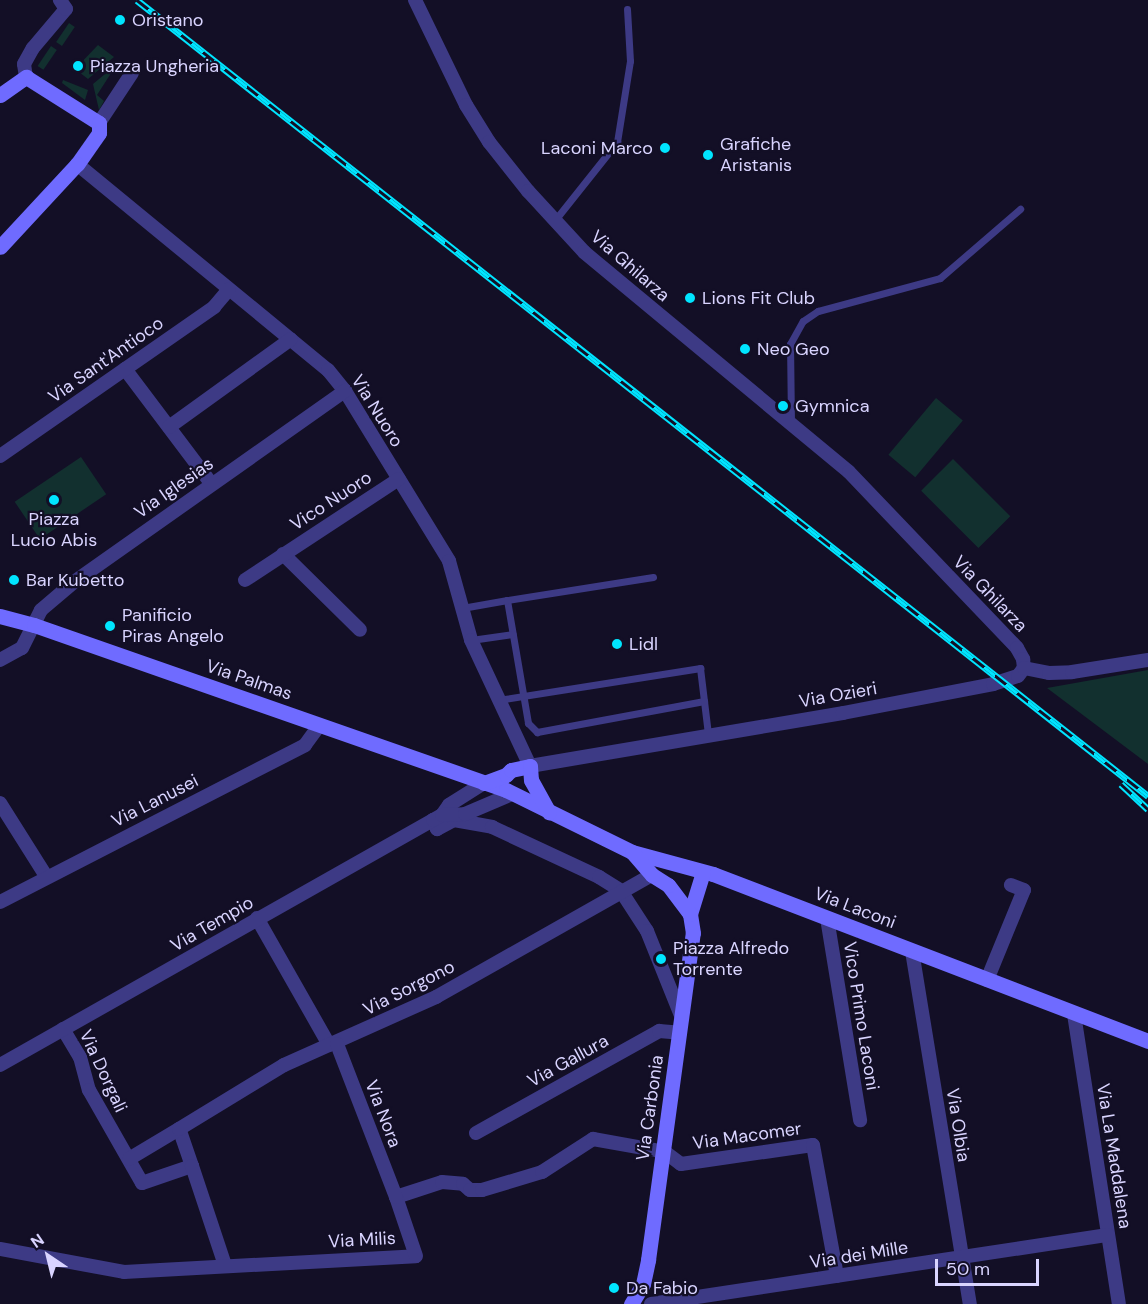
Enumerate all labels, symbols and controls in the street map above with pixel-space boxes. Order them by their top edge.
place label: Oristano [132,9,203,31]
marker: Oristano [113,13,127,27]
place label: Piazza Ungheria [90,55,219,77]
marker: Piazza Ungheria [71,59,85,73]
place label: Grafiche Aristanis [720,134,792,176]
place label: Laconi Marco [541,137,653,159]
marker: Laconi Marco [658,141,672,155]
marker: Grafiche Aristanis [701,148,715,162]
street label: Via Ghilarza [586,226,674,306]
place label: Lions Fit Club [702,287,815,309]
marker: Lions Fit Club [683,291,697,305]
street label: Via Sant'Antioco [44,312,168,408]
place label: Neo Geo [757,338,830,360]
marker: Neo Geo [738,342,752,356]
street label: Via Nuoro [346,371,408,451]
place label: Gymnica [795,395,869,417]
marker: Gymnica [776,399,790,413]
street label: Via Iglesias [130,453,218,523]
street label: Vico Nuoro [286,467,376,535]
marker: Piazza Lucio Abis [47,493,61,507]
place label: Piazza Lucio Abis [11,509,97,552]
street label: Via Ghilarza [948,551,1032,637]
place label: Bar Kubetto [26,569,124,591]
marker: Bar Kubetto [7,573,21,587]
place label: Panificio Piras Angelo [122,605,224,648]
marker: Panificio Piras Angelo [103,619,117,633]
place label: Lidl [629,633,658,655]
marker: Lidl [610,637,624,651]
street label: Via Palmas [203,655,295,705]
street label: Via Ozieri [797,678,879,712]
street label: Via Lanusei [108,770,202,832]
street label: Via Laconi [811,883,899,933]
street label: Via Tempio [167,892,257,956]
place label: Piazza Alfredo Torrente [673,938,789,980]
street label: Vico Primo Laconi [839,940,883,1092]
marker: Piazza Alfredo Torrente [654,952,668,966]
street label: Via Sorgono [360,956,458,1020]
street label: Via Dorgali [74,1026,132,1116]
street label: Via Gallura [524,1030,612,1092]
street label: Via Carbonia [632,1054,668,1162]
street label: Via Nora [360,1077,406,1151]
street label: Via La Maddalena [1092,1082,1136,1230]
street label: Via Olbia [942,1087,974,1163]
street label: Via Macomer [691,1118,803,1154]
north arrow [18,1226,78,1286]
street label: Via Milis [328,1227,396,1253]
text: N [27,1229,48,1253]
street label: Via dei Mille [808,1237,910,1273]
scale bar [938,1247,1042,1285]
text: 50 m [946,1257,990,1281]
place label: Da Fabio [626,1277,698,1299]
marker: Da Fabio [607,1281,621,1295]

